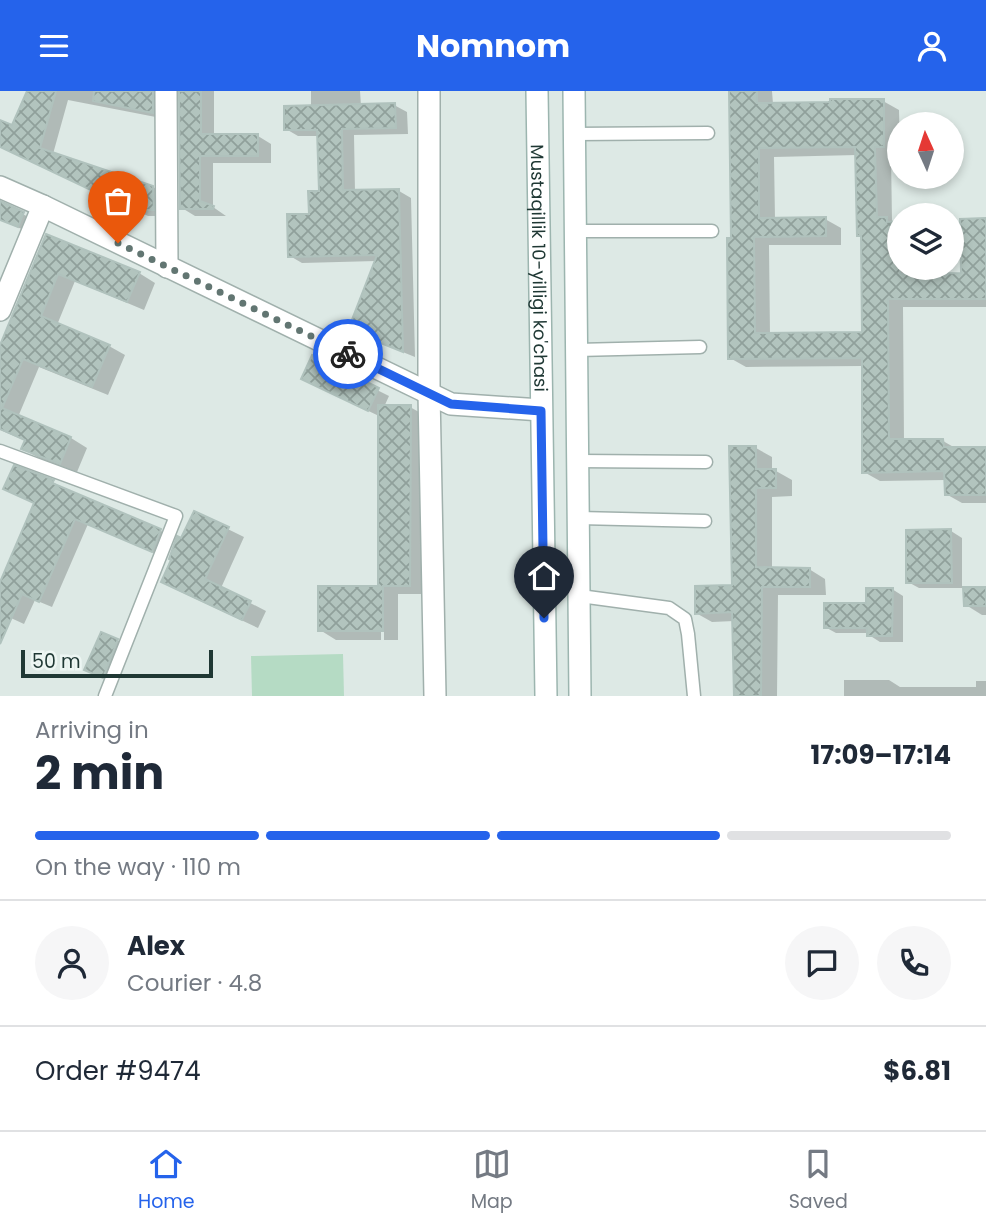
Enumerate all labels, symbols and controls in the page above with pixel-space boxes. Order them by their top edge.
text: Nomnom [416,23,570,68]
icon: menu [35,27,73,65]
icon: person [913,27,951,65]
north arrow [887,112,964,189]
map controls [887,112,964,280]
street label: Mustaqillik 10-yilligi ko'chasi [525,144,554,392]
pin [88,171,148,243]
icon: bag [99,182,137,220]
button: layers [887,203,964,280]
courier [313,319,383,389]
icon: bike [329,335,367,373]
pin [514,546,574,618]
icon: home [525,557,563,595]
scale bar [21,647,214,679]
text: 50 m [32,648,81,675]
text: Arriving in [35,714,149,746]
text: 17:09–17:14 [810,737,951,773]
text: 2 min [35,741,164,805]
text: On the way · 110 m [35,851,241,883]
button: person [35,926,109,1000]
button: chat [785,926,859,1000]
button: phone [877,926,951,1000]
text: Alex [127,928,185,964]
text: Courier · 4.8 [127,967,262,999]
text: Order #9474 [35,1053,201,1089]
text: $6.81 [883,1053,951,1089]
tab: Home [138,1145,195,1216]
tab: Map [471,1145,513,1216]
tab: Saved [789,1145,848,1216]

